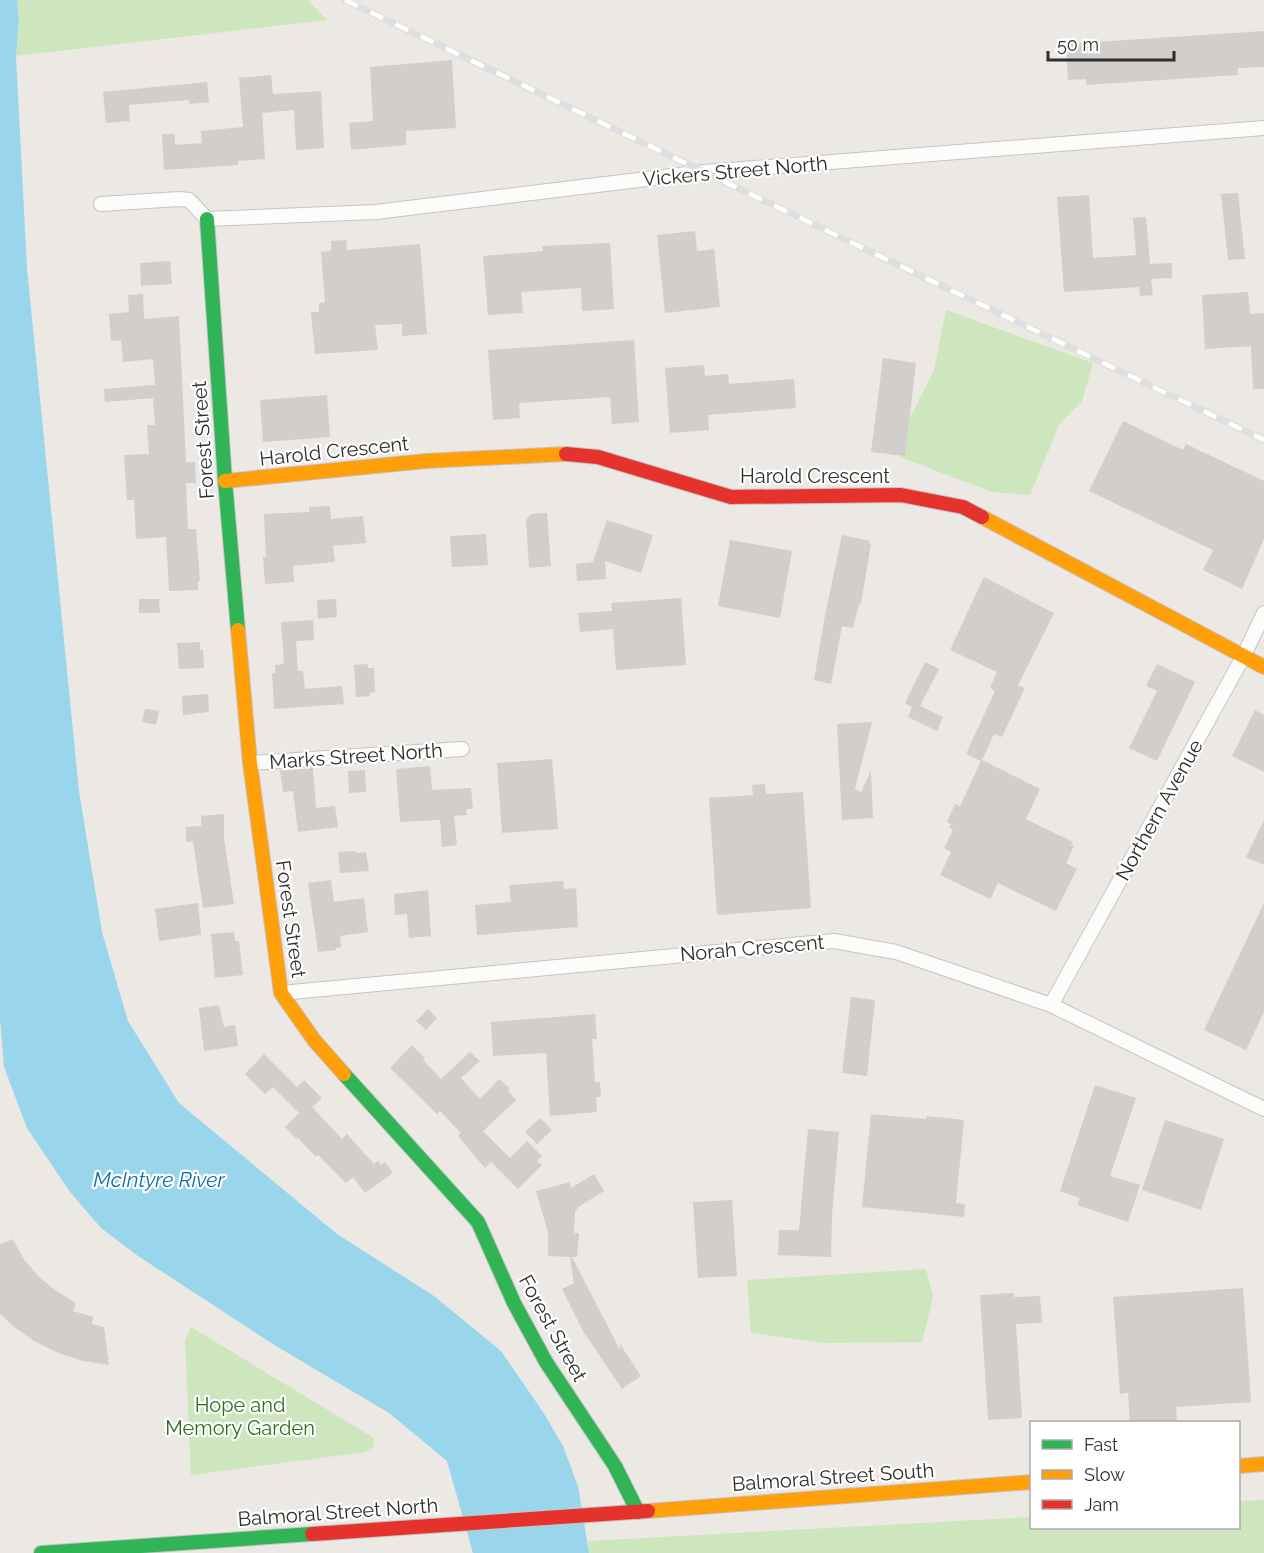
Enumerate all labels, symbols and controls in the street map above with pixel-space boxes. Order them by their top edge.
scale bar [1048,24,1174,62]
text: 50 m [1057,34,1099,55]
street label: Vickers Street North [642,151,828,191]
street label: Forest Street [187,380,219,500]
street label: Harold Crescent [258,431,410,471]
street label: Harold Crescent [740,464,890,488]
street label: Northern Avenue [1110,735,1208,885]
street label: Marks Street North [268,738,444,774]
street label: Forest Street [271,859,311,980]
street label: Norah Crescent [679,930,825,966]
water label: McIntyre River [93,1167,226,1192]
street label: Forest Street [514,1270,592,1386]
park label: Hope and Memory Garden [165,1393,315,1440]
legend [1030,1421,1240,1529]
text: Fast [1084,1434,1118,1455]
street label: Balmoral Street South [731,1458,935,1496]
text: Slow [1084,1464,1125,1485]
street label: Balmoral Street North [237,1493,439,1531]
text: Jam [1084,1494,1119,1515]

